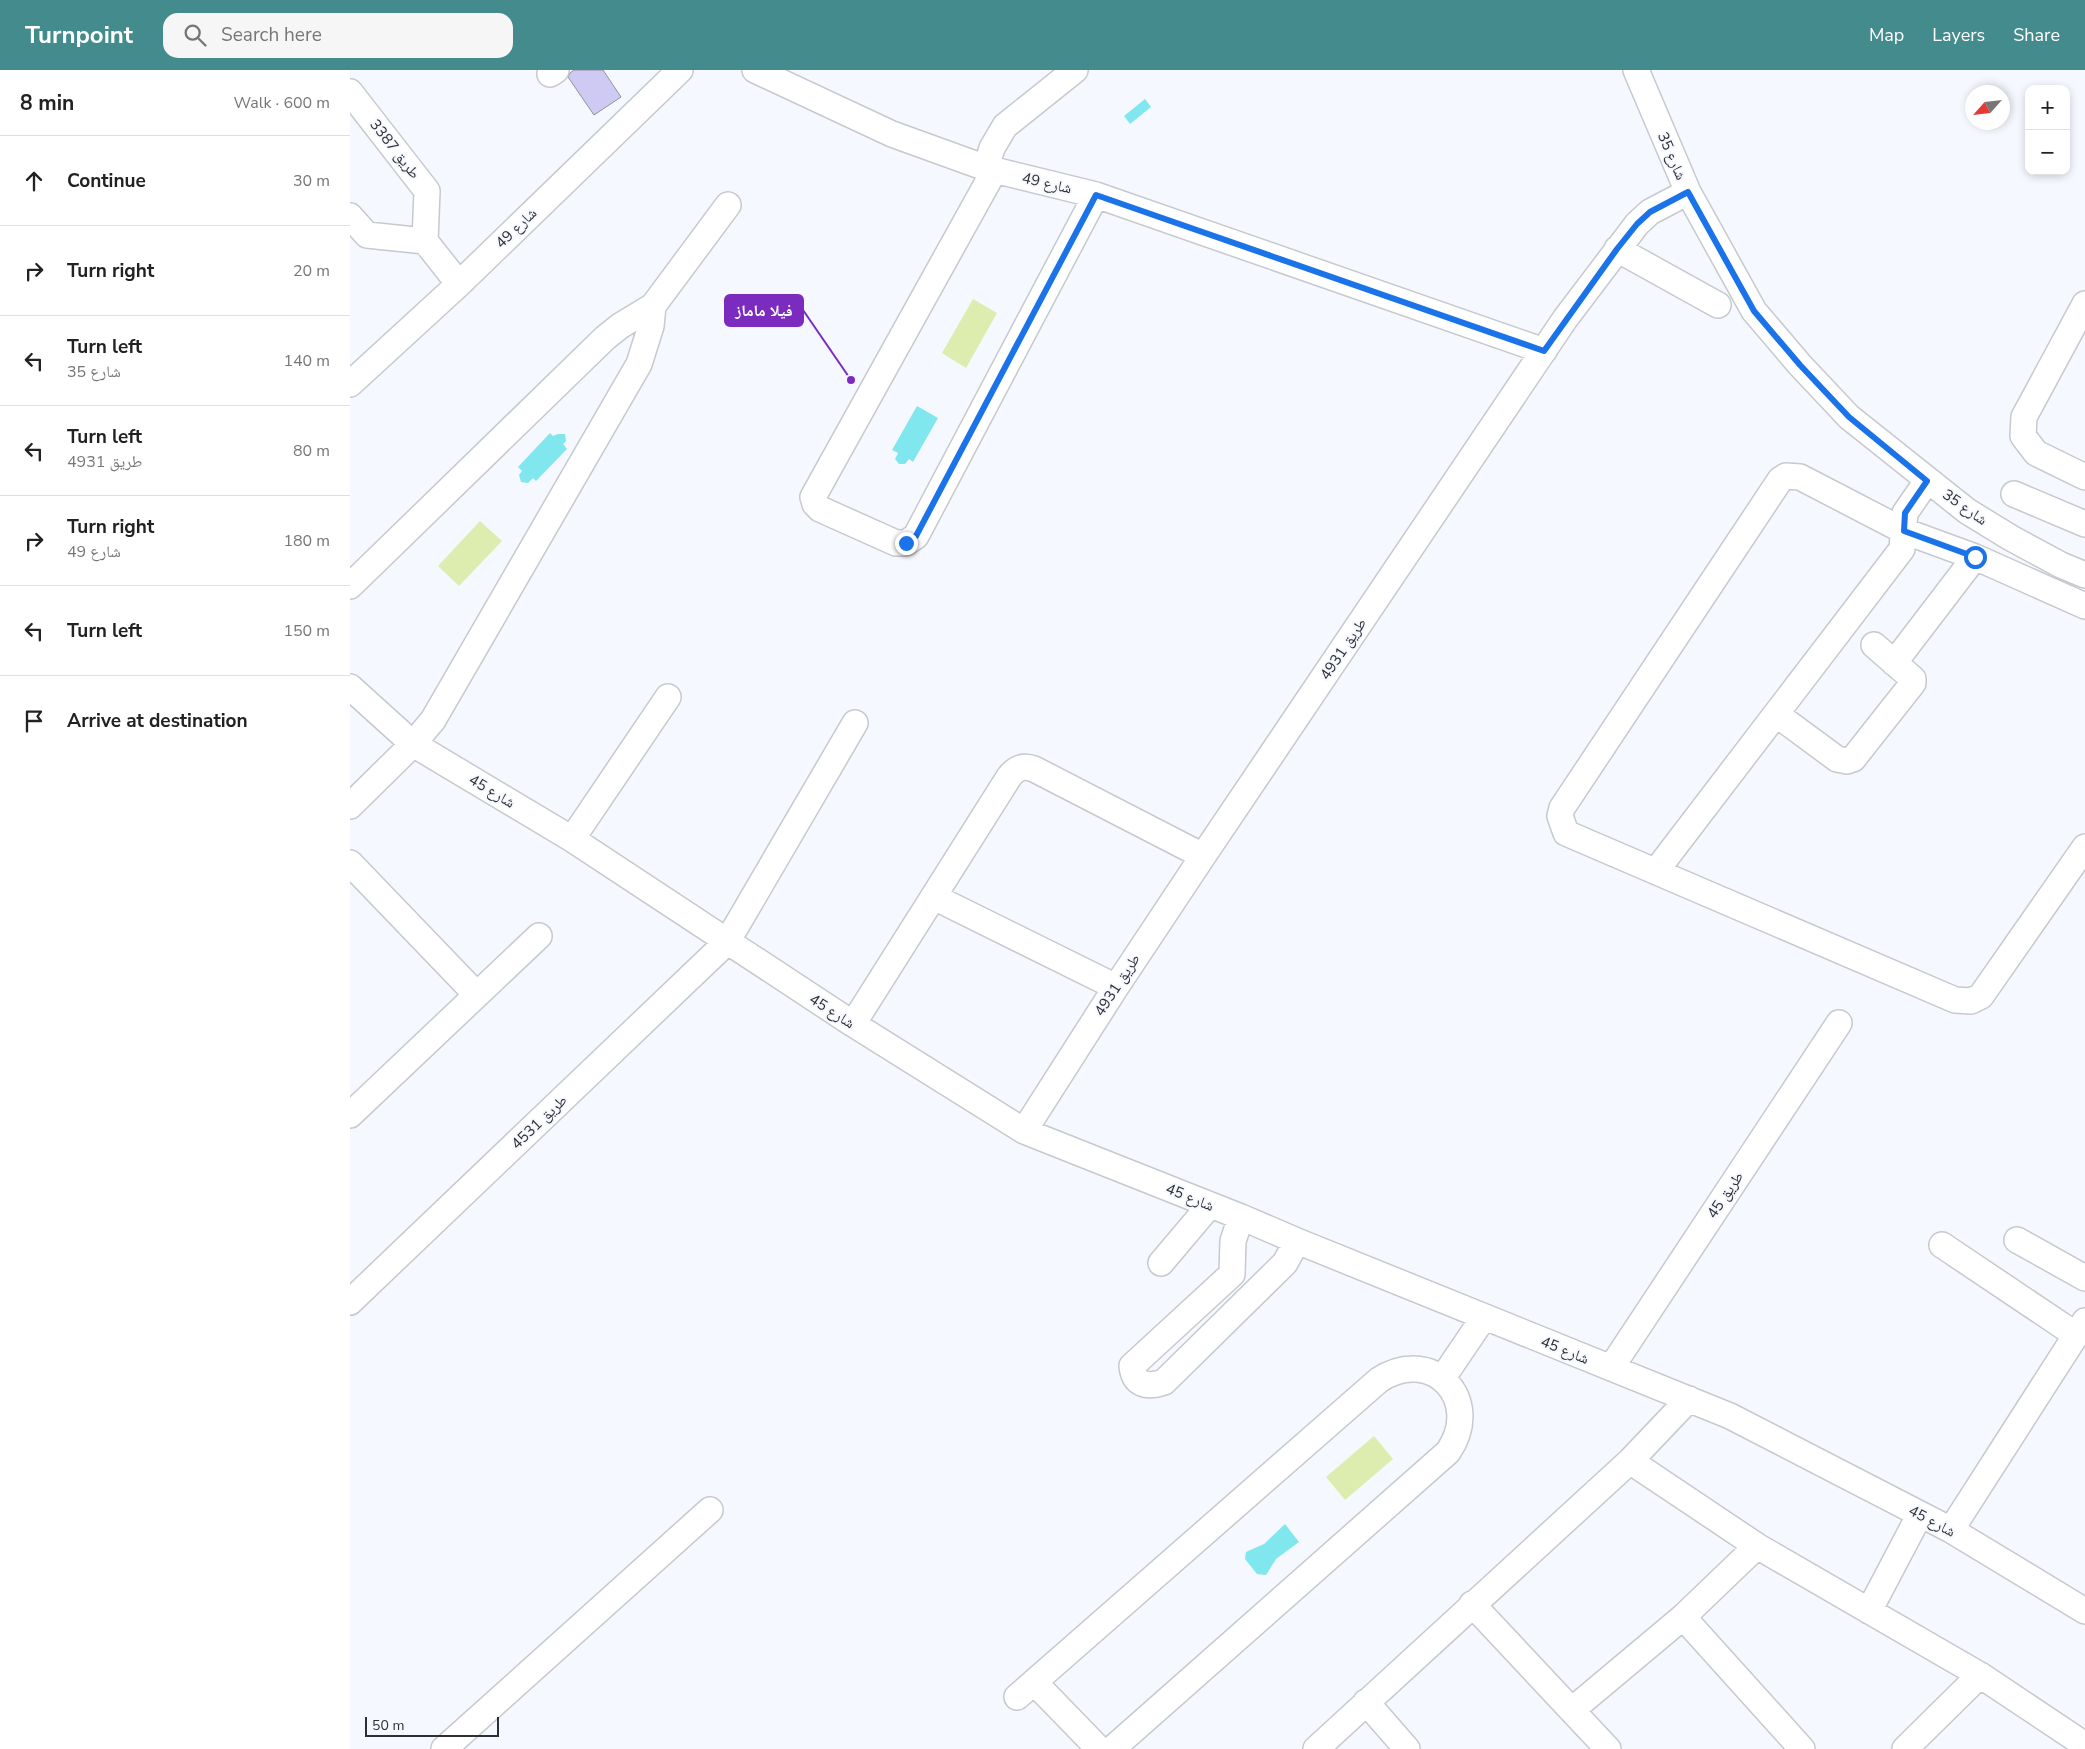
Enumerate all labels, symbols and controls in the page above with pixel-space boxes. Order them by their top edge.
search box [163,13,513,58]
text: Turnpoint [25,19,133,51]
icon: search [181,21,209,49]
text: Search here [221,22,322,48]
text: Map [1869,23,1904,47]
text: Layers [1932,23,1985,47]
text: Share [2013,23,2060,47]
north arrow [1965,85,2010,130]
map controls [2025,85,2070,175]
button: + [2025,85,2070,130]
text: 8 min [20,89,74,117]
text: Walk · 600 m [234,92,330,114]
street label: طريق 3387 [365,115,425,183]
street label: شارع 35 [1653,129,1691,183]
button: − [2025,130,2070,175]
icon: ahead [20,167,48,195]
text: Continue [67,168,146,194]
street label: شارع 49 [1020,168,1074,198]
text: 30 m [293,170,330,192]
street label: شارع 49 [491,203,541,253]
icon: right [20,257,48,285]
text: Turn right [67,258,154,284]
text: 20 m [293,260,330,282]
callout: فيلا ماماز [725,295,803,326]
text: فيلا ماماز [734,300,793,322]
text: Turn left [67,334,142,360]
icon: left [20,347,48,375]
text: 140 m [283,350,330,372]
text: شارع 35 [67,361,121,383]
text: Turn left [67,424,142,450]
icon: left [20,437,48,465]
text: 80 m [293,440,330,462]
text: طريق 4931 [67,451,142,473]
street label: شارع 35 [1939,484,1991,530]
text: Turn right [67,514,154,540]
icon: right [20,527,48,555]
text: 180 m [283,530,330,552]
route end [895,532,918,555]
text: شارع 49 [67,541,121,563]
route start [1964,546,1987,569]
street label: طريق 4931 [1315,614,1371,684]
icon: left [20,617,48,645]
text: Turn left [67,618,142,644]
text: 150 m [283,620,330,642]
icon: arrive [20,707,48,735]
text: Arrive at destination [67,708,248,734]
street label: شارع 45 [465,769,519,813]
street label: طريق 4931 [1089,950,1145,1020]
street label: شارع 45 [805,989,859,1033]
street label: طريق 4531 [507,1090,571,1154]
street label: طريق 45 [1702,1168,1748,1222]
street label: شارع 45 [1163,1178,1217,1216]
street label: شارع 45 [1538,1331,1592,1369]
street label: شارع 45 [1905,1500,1959,1542]
scale bar [365,1714,499,1737]
text: 50 m [372,1716,404,1735]

